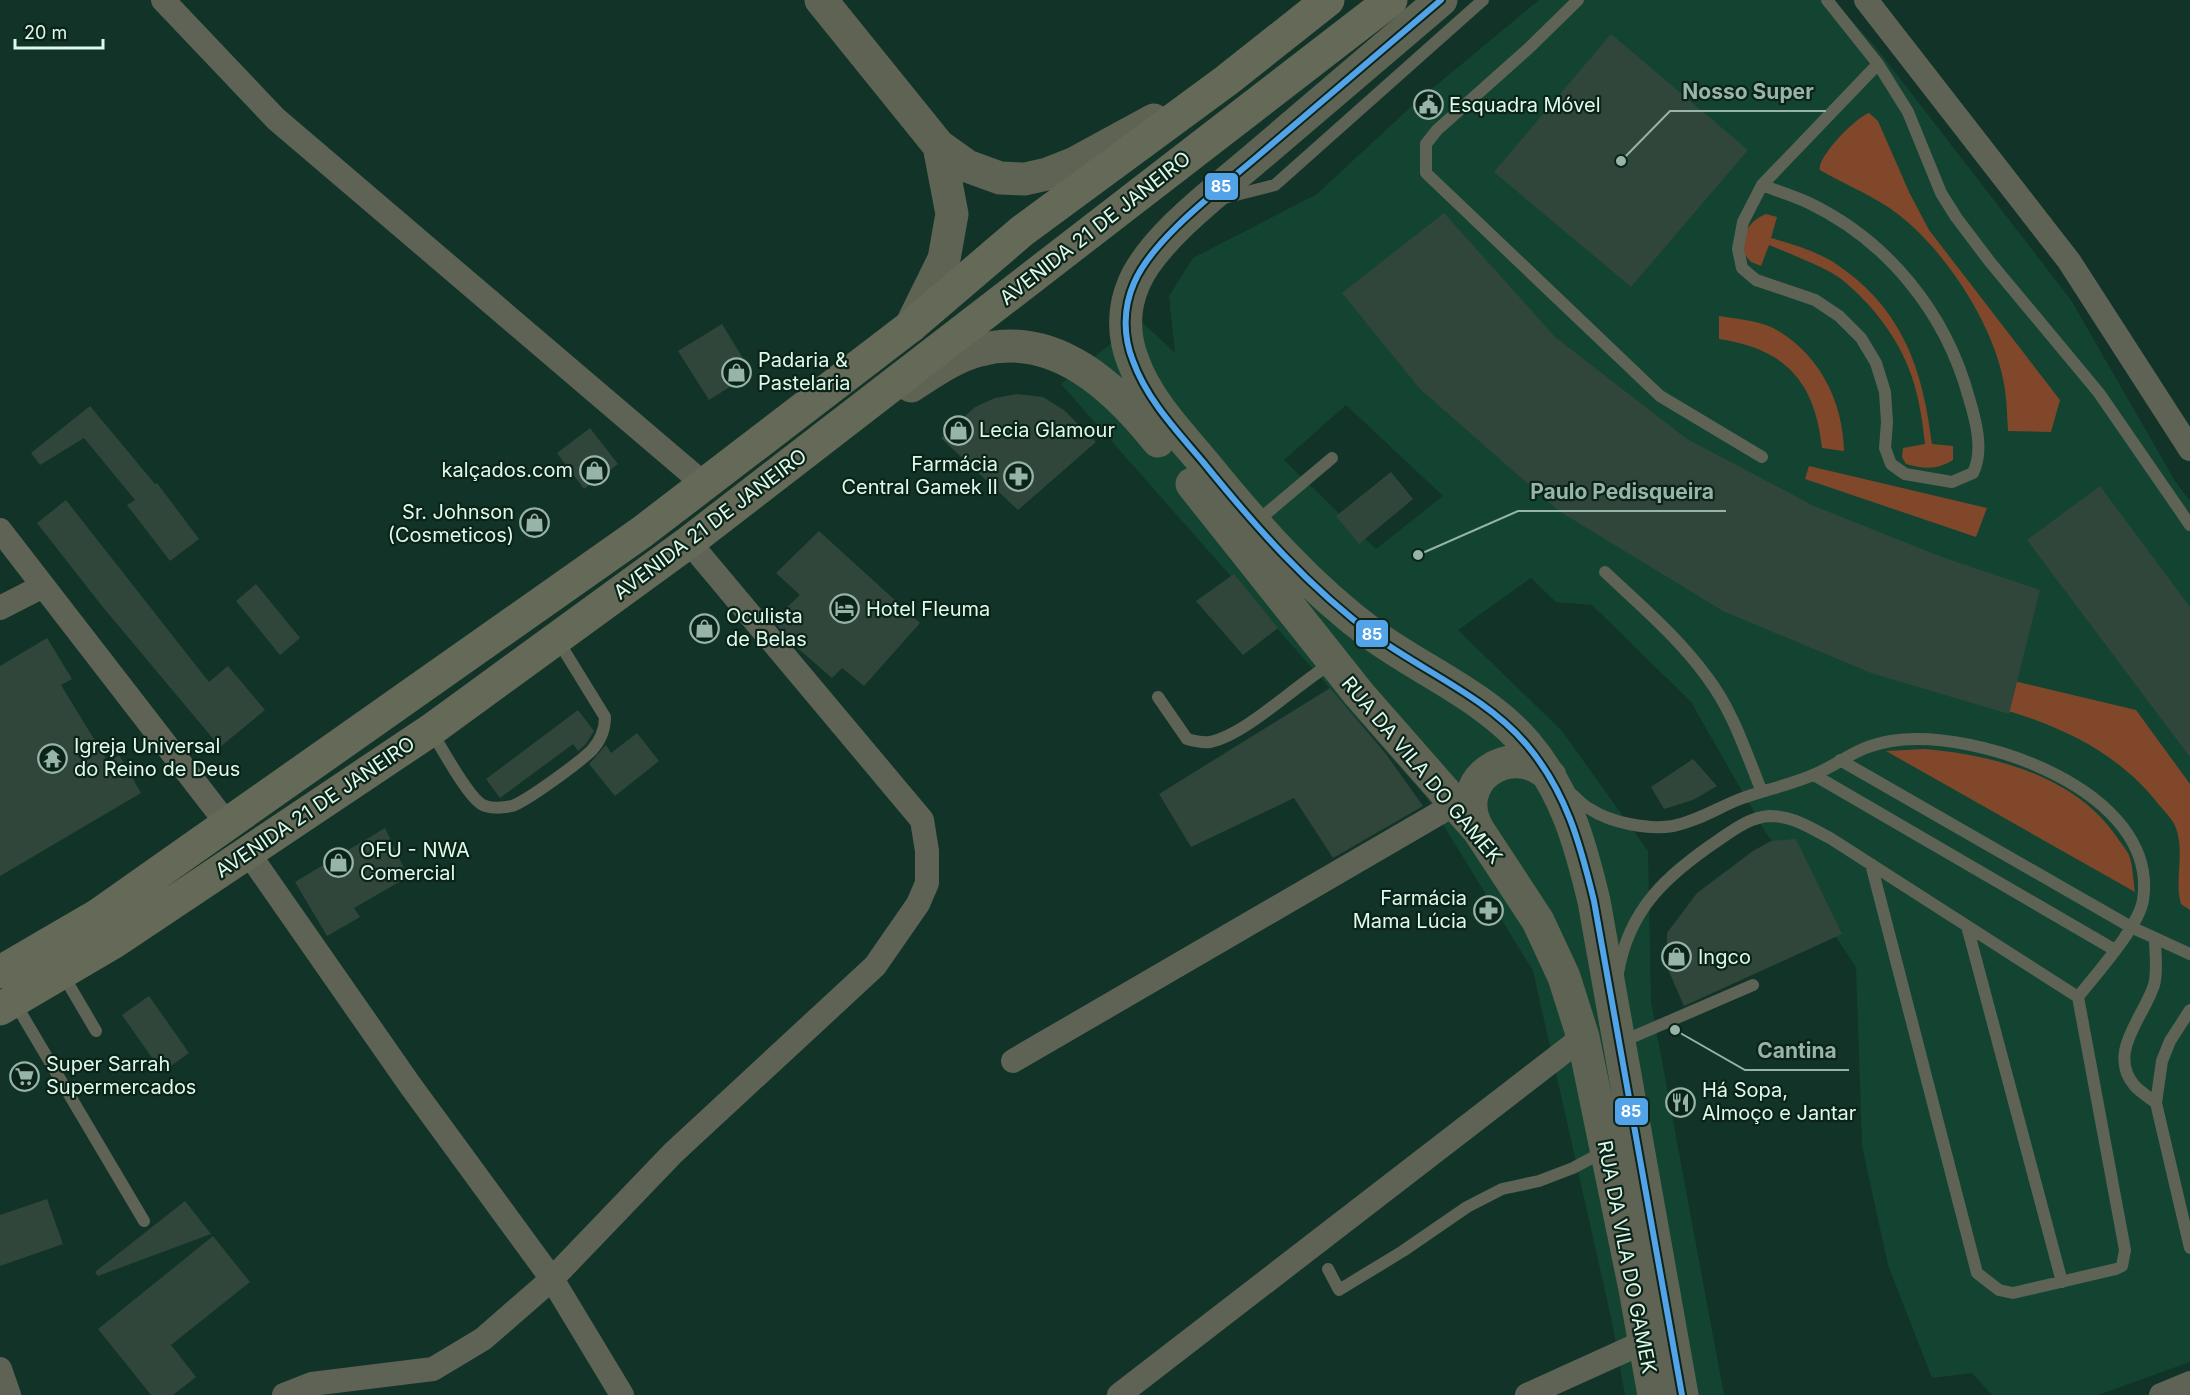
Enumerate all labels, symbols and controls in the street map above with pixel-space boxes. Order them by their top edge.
scale bar [15,12,104,50]
text: 20 m [24,22,67,43]
callout: Nosso Super [1670,72,1826,111]
text: Nosso Super [1682,79,1814,104]
public building icon: Esquadra Móvel [1412,89,1444,121]
place label: Esquadra Móvel [1449,93,1601,117]
street label: AVENIDA 21 DE JANEIRO [995,146,1195,310]
line badge: 85 [1204,172,1239,201]
text: 85 [1211,176,1231,196]
place label: Padaria & Pastelaria [758,348,851,395]
shop icon: Padaria & Pastelaria [721,356,753,388]
shop icon: Lecia Glamour [942,414,974,446]
place label: Lecia Glamour [979,418,1115,442]
street label: AVENIDA 21 DE JANEIRO [609,444,811,604]
place label: Farmácia Central Gamek II [841,452,998,499]
shop icon: kalçados.com [578,454,610,486]
place label: kalçados.com [442,458,573,482]
pharmacy icon: Farmácia Central Gamek II [1003,460,1035,492]
callout: Paulo Pedisqueira [1518,472,1726,511]
text: Paulo Pedisqueira [1530,479,1714,504]
place label: Sr. Johnson (Cosmeticos) [388,500,514,547]
shop icon: Sr. Johnson (Cosmeticos) [519,507,551,539]
hotel icon: Hotel Fleuma [829,593,861,625]
place label: Hotel Fleuma [866,597,990,621]
place label: Oculista de Belas [726,604,807,651]
shop icon: Oculista de Belas [689,612,721,644]
line badge: 85 [1355,619,1389,648]
text: 85 [1362,624,1382,644]
street label: RUA DA VILA DO GAMEK [1337,672,1507,868]
street label: AVENIDA 21 DE JANEIRO [211,731,419,883]
place label: Igreja Universal do Reino de Deus [74,734,240,781]
temple icon: Igreja Universal do Reino de Deus [37,742,69,774]
place label: OFU - NWA Comercial [360,838,470,885]
shop icon: OFU - NWA Comercial [323,846,355,878]
place label: Farmácia Mama Lúcia [1353,886,1467,933]
pharmacy icon: Farmácia Mama Lúcia [1472,894,1504,926]
shop icon: Ingco [1661,941,1693,973]
place label: Ingco [1698,945,1751,969]
callout: Cantina [1745,1031,1849,1070]
text: Cantina [1757,1038,1837,1063]
place label: Super Sarrah Supermercados [46,1052,196,1099]
supermarket icon: Super Sarrah Supermercados [9,1060,41,1092]
place label: Há Sopa, Almoço e Jantar [1702,1078,1857,1125]
restaurant icon: Há Sopa, Almoço e Jantar [1665,1086,1697,1118]
line badge: 85 [1614,1097,1649,1126]
text: 85 [1621,1101,1641,1121]
street label: RUA DA VILA DO GAMEK [1593,1138,1661,1376]

